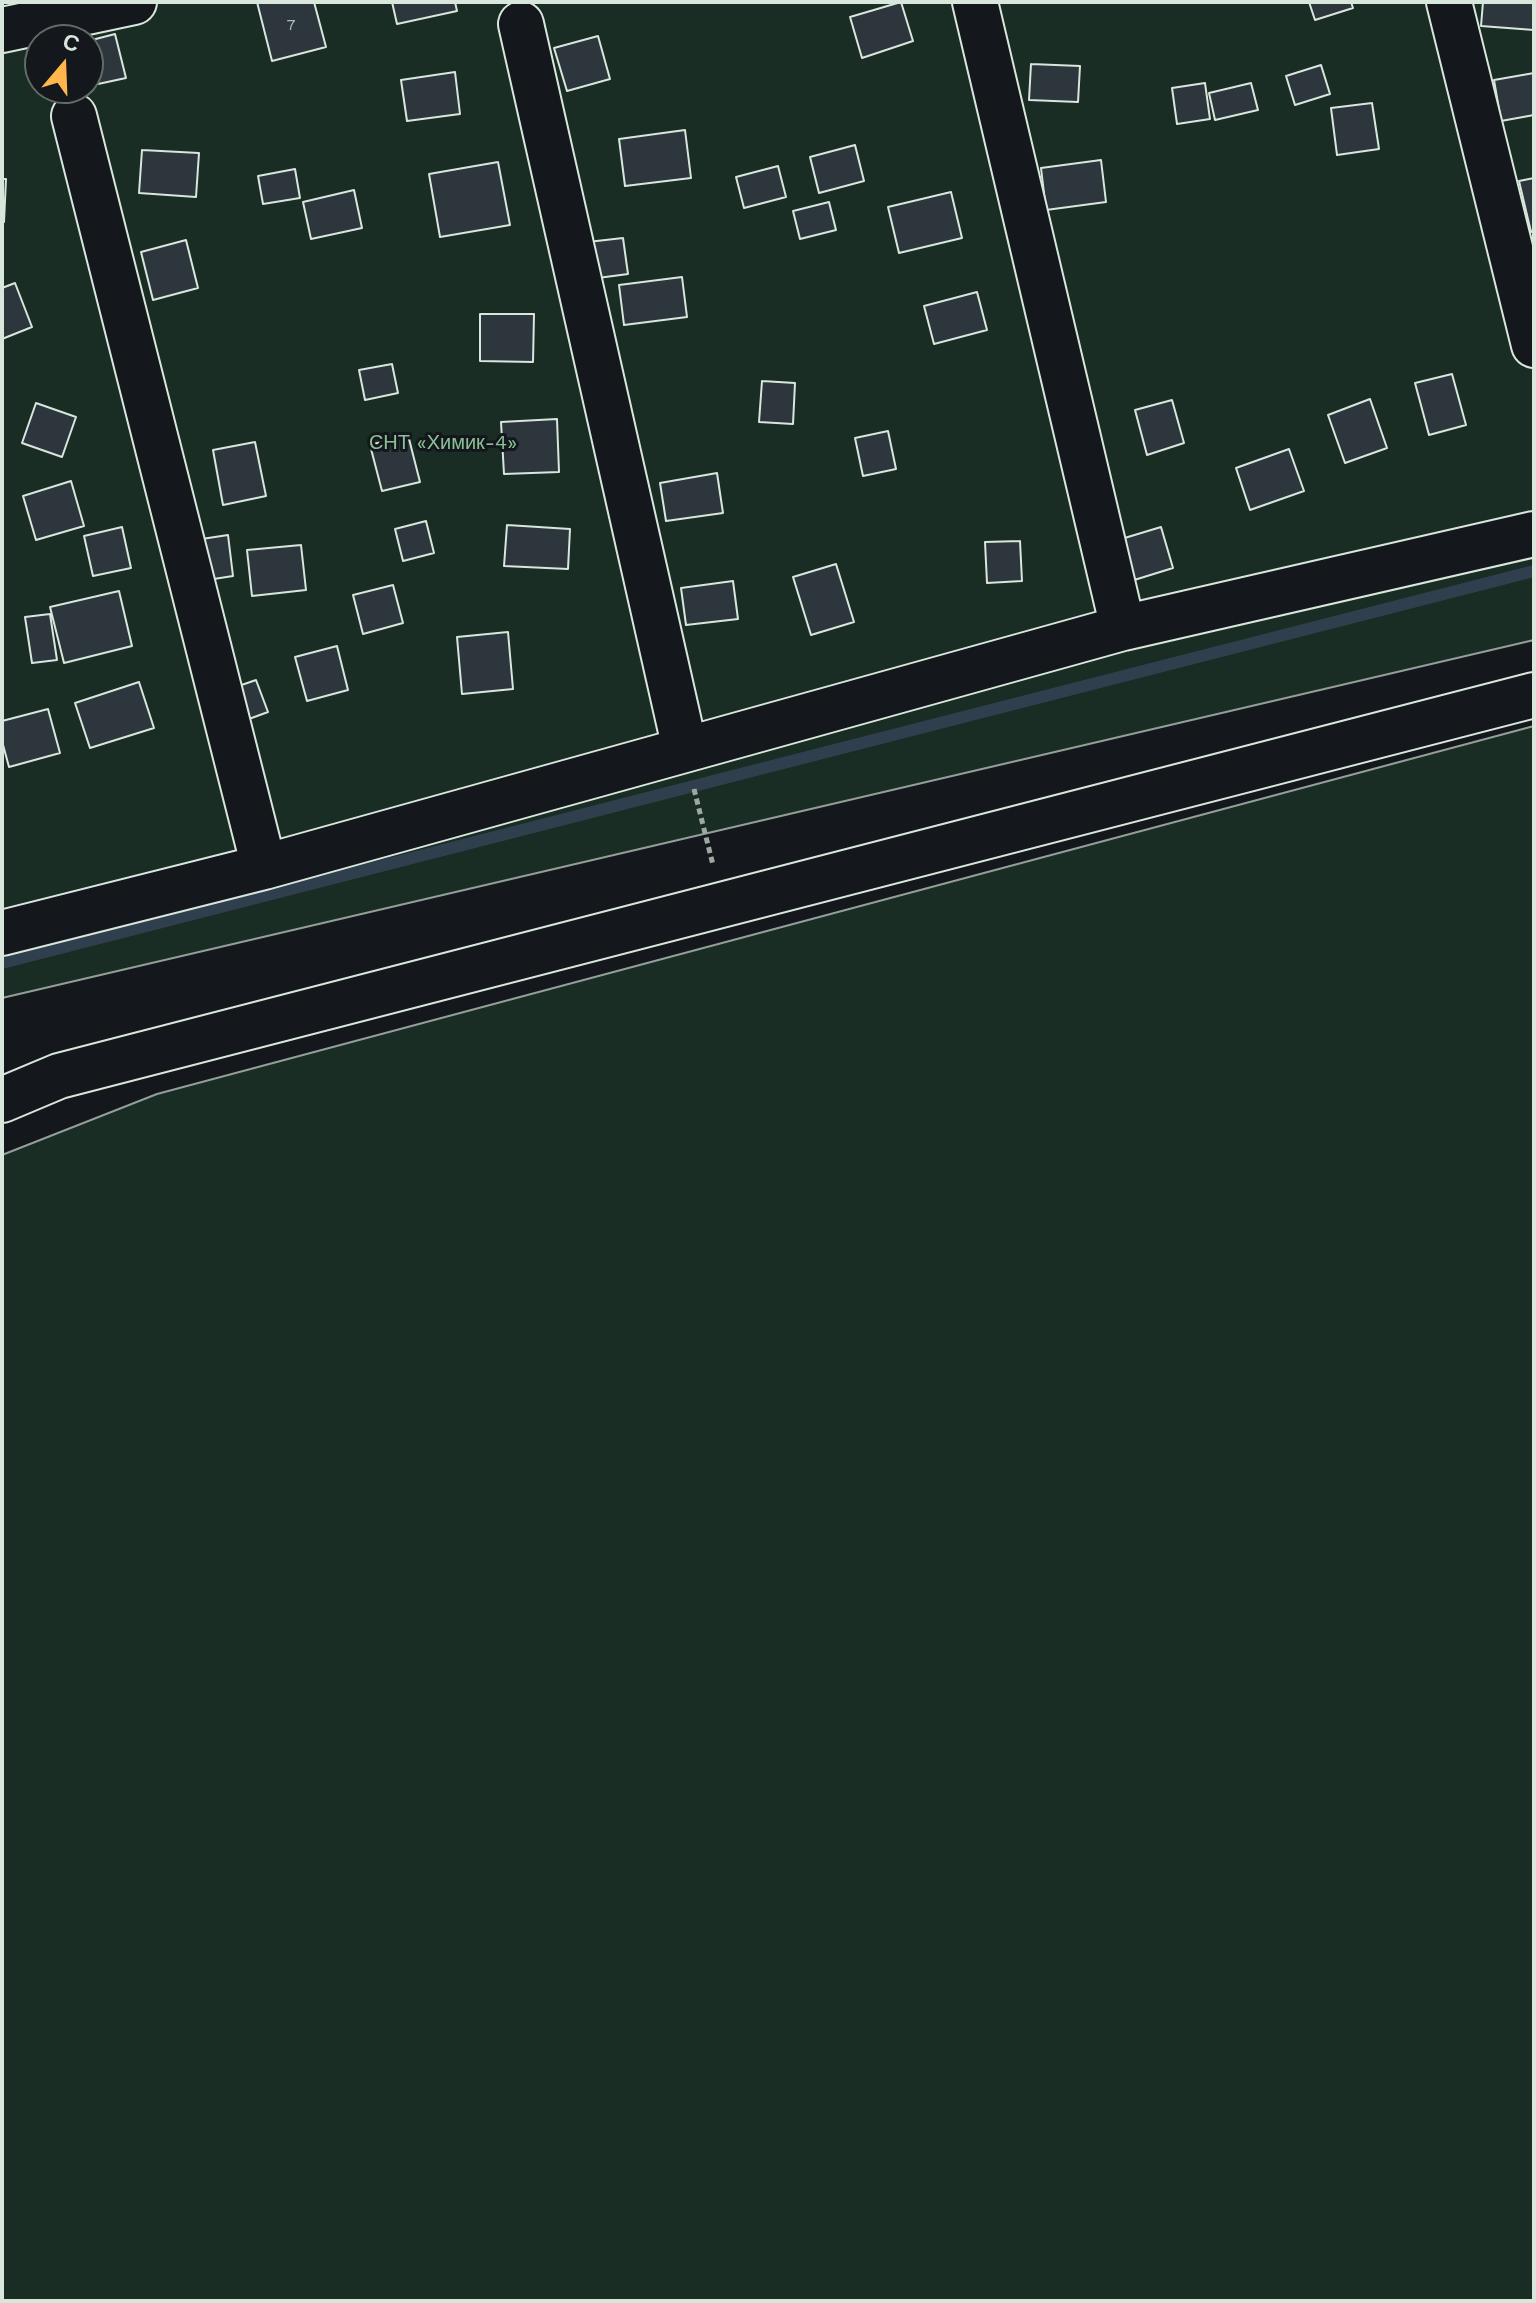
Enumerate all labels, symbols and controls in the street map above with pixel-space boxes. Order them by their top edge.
house number: 7 [287,15,295,35]
north arrow [24,24,104,104]
text: С [60,28,83,57]
park label: СНТ «Химик-4» [369,431,517,455]

